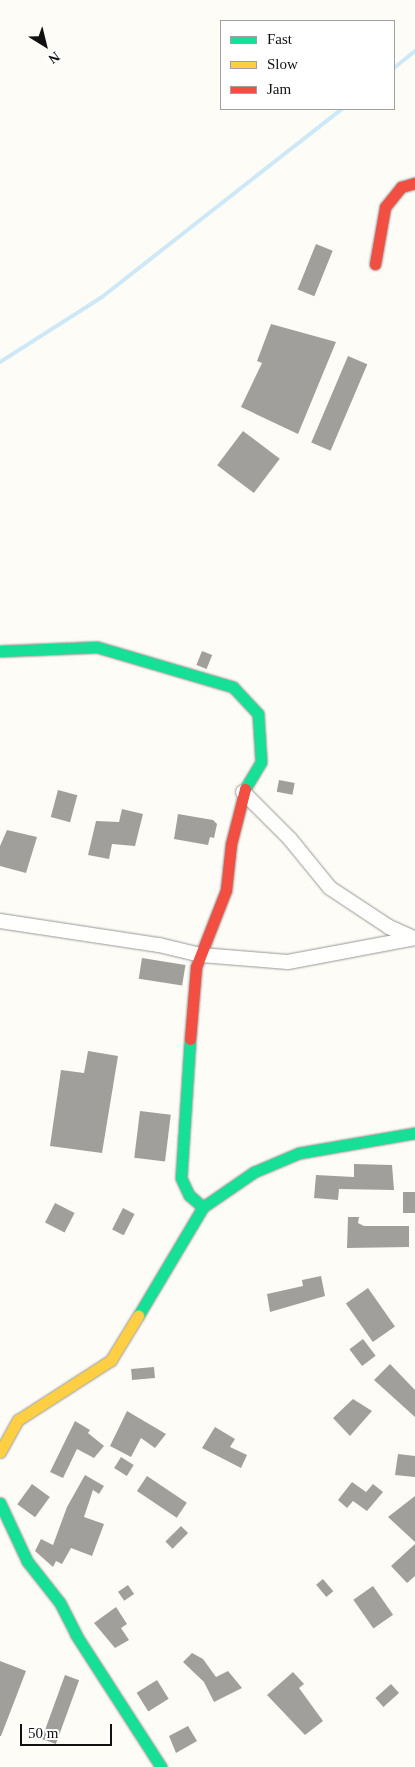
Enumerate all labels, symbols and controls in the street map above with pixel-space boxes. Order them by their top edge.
north arrow [20,20,70,70]
legend [220,20,395,110]
text: Fast [267,31,292,47]
text: N [46,48,63,67]
text: Slow [267,56,298,72]
text: Jam [267,81,291,97]
scale bar [22,1714,115,1746]
text: 50 m [28,1725,58,1741]

